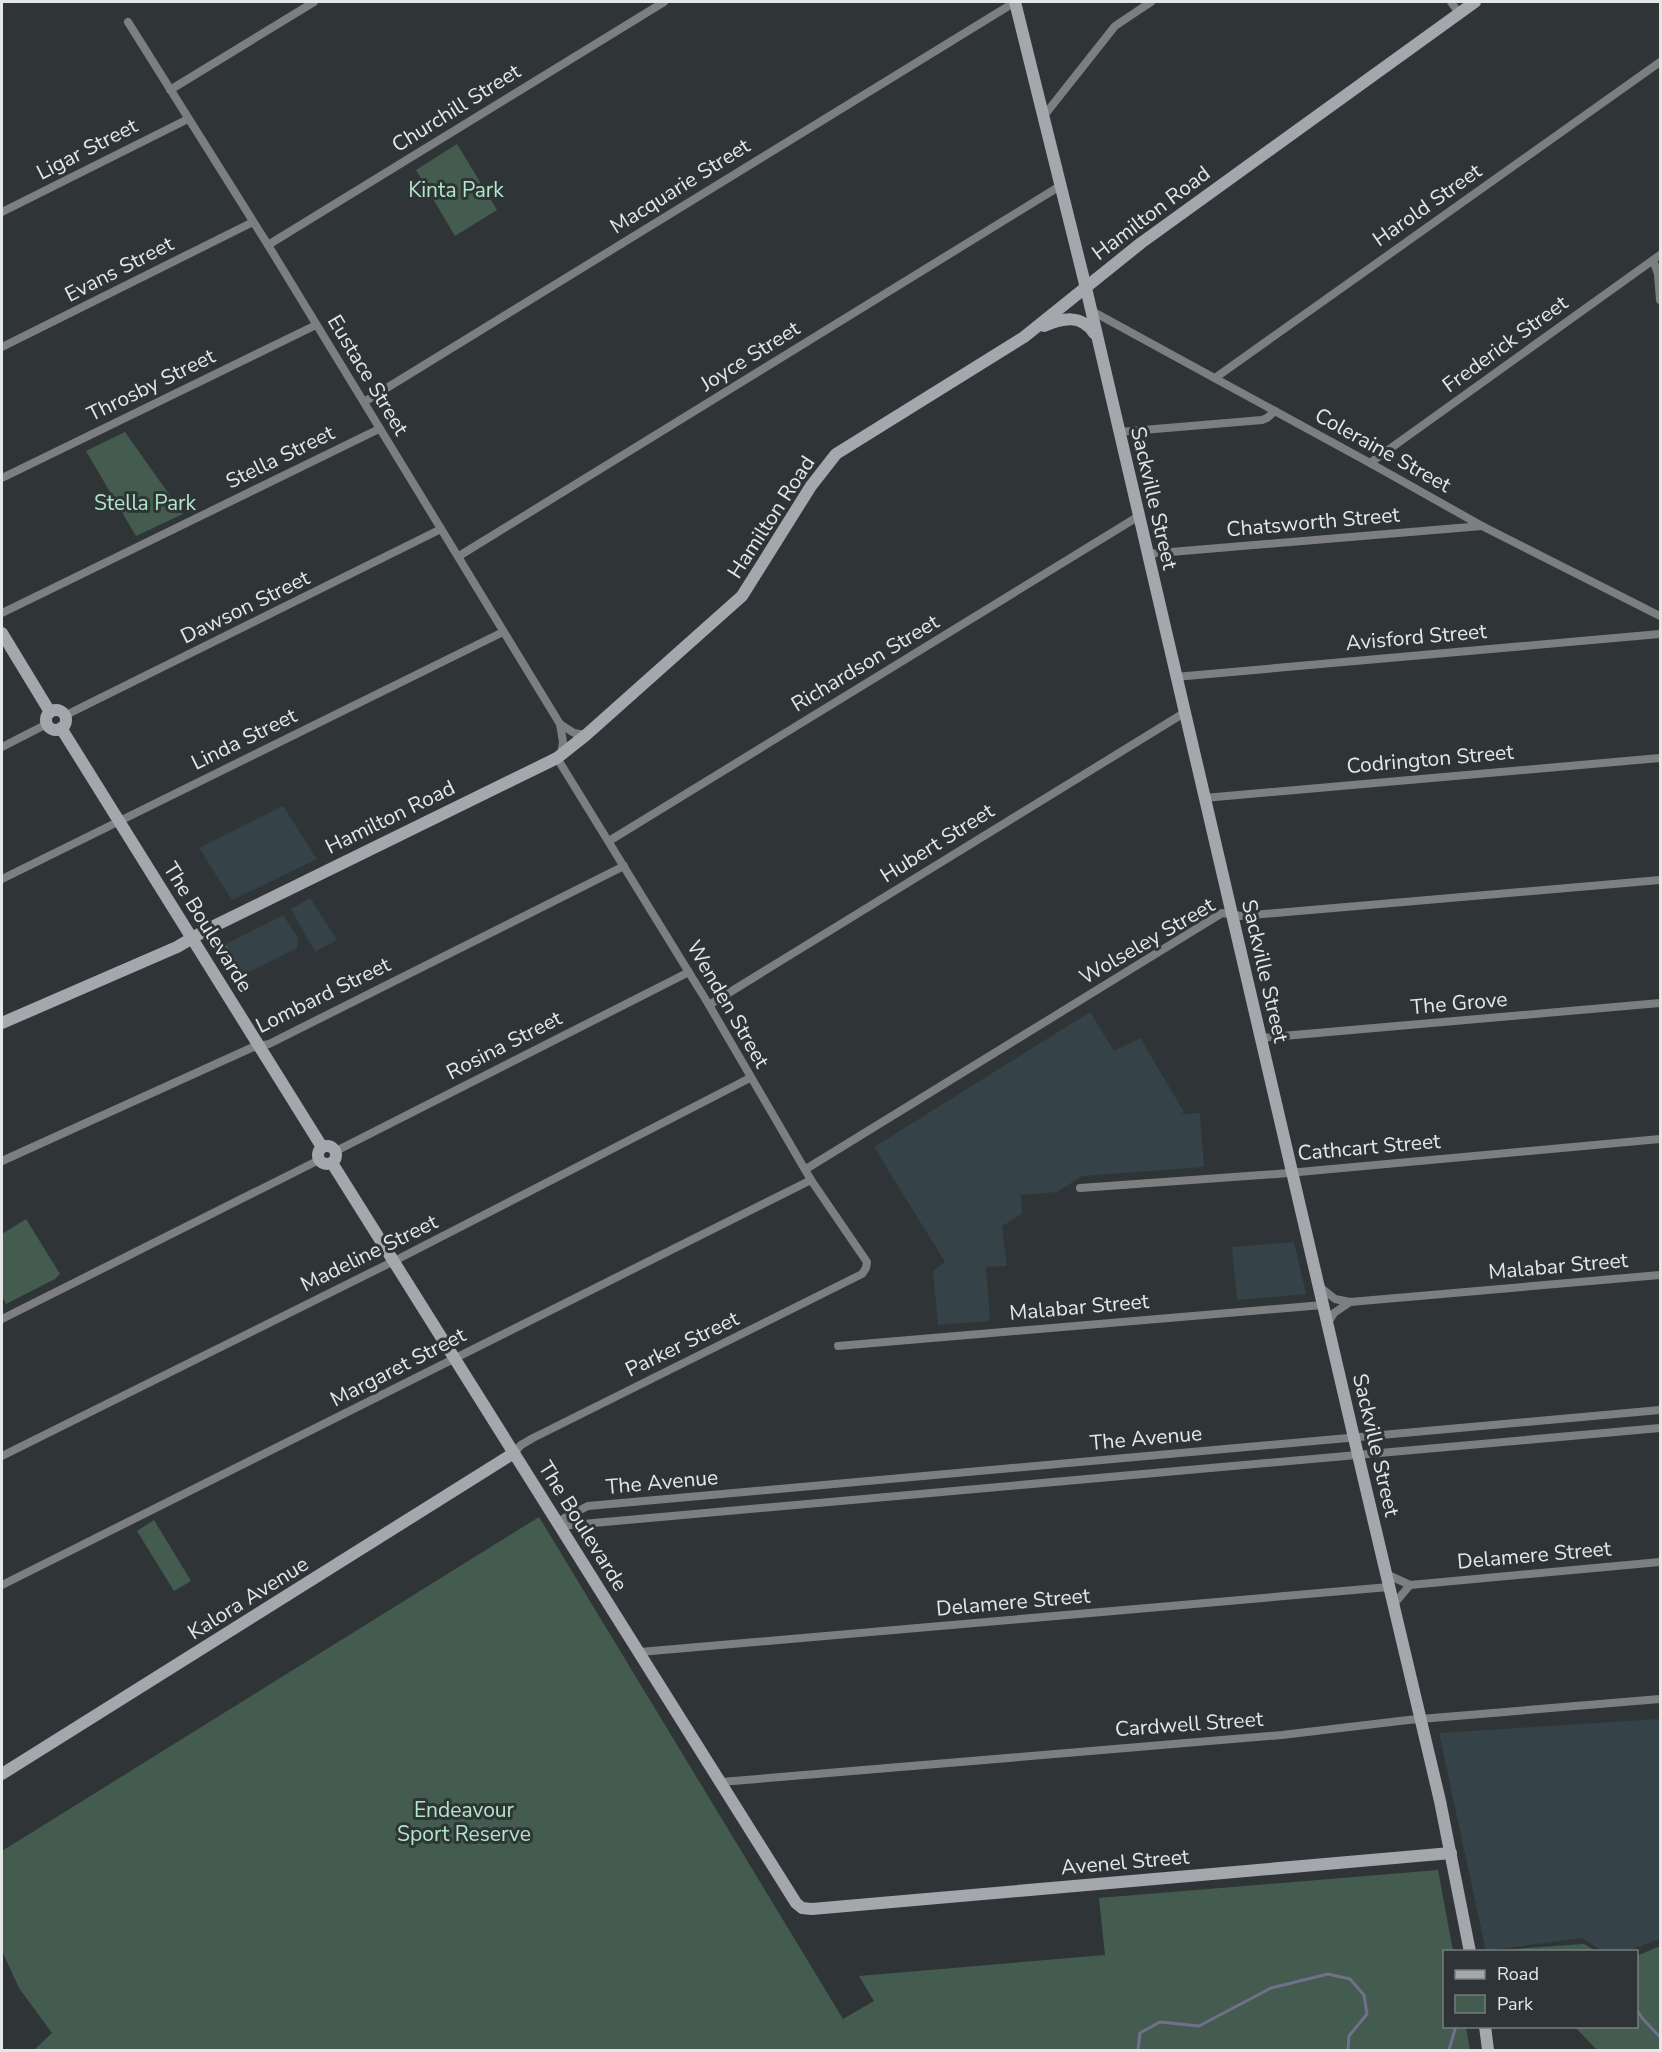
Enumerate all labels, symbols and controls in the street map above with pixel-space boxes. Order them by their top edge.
street label: Churchill Street [386,57,526,159]
street label: Ligar Street [32,111,143,186]
street label: Macquarie Street [605,131,756,240]
street label: Harold Street [1367,157,1488,253]
street label: Hamilton Road [1086,159,1216,267]
park label: Kinta Park [408,176,504,204]
street label: Evans Street [60,229,179,308]
street label: Frederick Street [1437,289,1574,399]
street label: Eustace Street [321,310,415,441]
street label: Joyce Street [694,314,806,398]
street label: Throsby Street [82,342,220,428]
street label: Coleraine Street [1310,401,1457,499]
street label: Stella Street [221,418,340,495]
street label: Sackville Street [1124,424,1184,573]
street label: Hamilton Road [721,450,821,584]
park label: Stella Park [94,489,197,517]
street label: Chatsworth Street [1225,500,1401,544]
street label: Dawson Street [176,563,315,650]
street label: Richardson Street [786,607,945,718]
street label: Avisford Street [1344,617,1488,657]
street label: Linda Street [187,701,302,777]
street label: Codrington Street [1345,738,1515,780]
street label: Hamilton Road [320,773,460,861]
street label: Hubert Street [875,797,1000,889]
street label: The Boulevarde [157,857,259,997]
street label: Wolseley Street [1074,891,1220,991]
street label: Sackville Street [1235,897,1295,1046]
street label: Wenden Street [680,935,776,1073]
street label: Lombard Street [251,950,396,1040]
street label: The Grove [1409,985,1509,1021]
street label: Rosina Street [441,1004,567,1086]
street label: Cathcart Street [1297,1127,1442,1167]
street label: Madeline Street [296,1207,443,1298]
street label: Malabar Street [1487,1246,1630,1286]
street label: Malabar Street [1008,1287,1151,1327]
street label: Parker Street [621,1304,744,1384]
street label: Margaret Street [325,1321,471,1413]
street label: Sackville Street [1346,1371,1406,1520]
street label: The Avenue [1089,1419,1203,1457]
street label: The Boulevarde [532,1456,634,1596]
street label: The Avenue [605,1463,719,1501]
street label: Delamere Street [1456,1534,1613,1576]
street label: Kalora Avenue [182,1550,314,1646]
street label: Delamere Street [935,1581,1092,1623]
street label: Cardwell Street [1114,1705,1265,1743]
park label: Endeavour Sport Reserve [397,1796,531,1848]
street label: Avenel Street [1060,1842,1191,1882]
legend [1443,1950,1638,2028]
text: Road [1497,1962,1539,1986]
text: Park [1497,1992,1534,2016]

